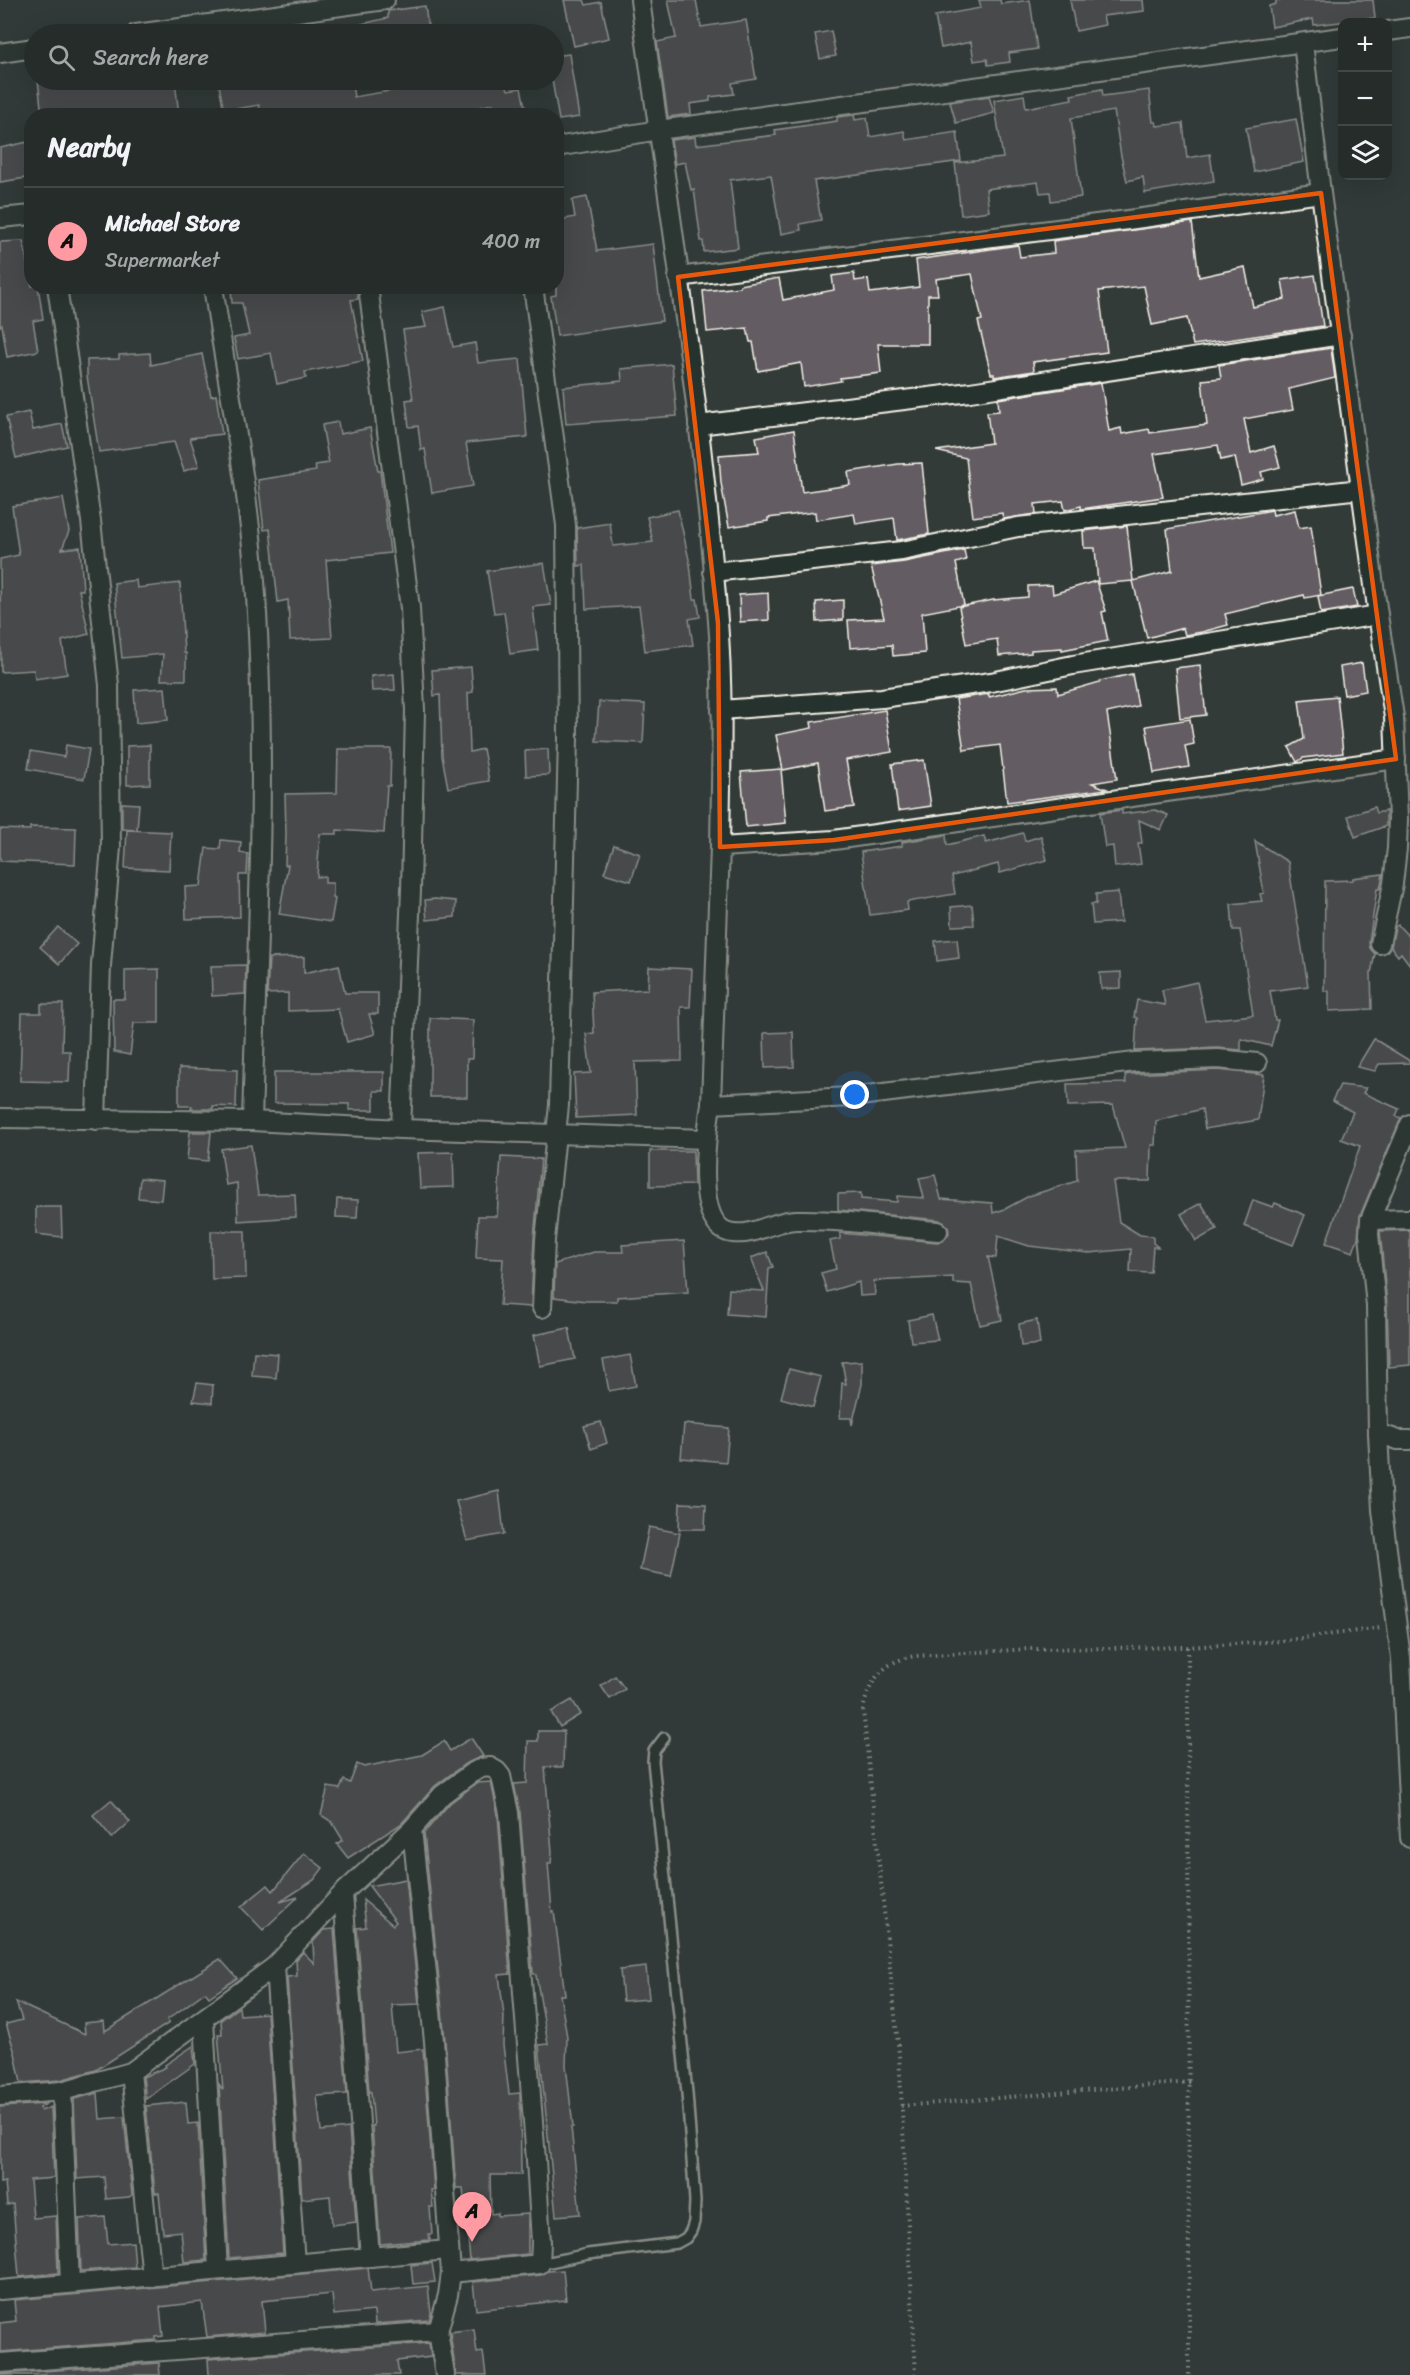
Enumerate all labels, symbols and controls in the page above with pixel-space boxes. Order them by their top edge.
map controls [1338,18,1392,180]
button: + [1338,18,1392,72]
search box [24,24,564,90]
text: Search here [93,38,209,77]
icon: search [45,41,78,74]
button: − [1338,72,1392,126]
text: Nearby [48,124,130,170]
button: layers [1338,126,1392,180]
text: Michael Store [105,204,240,243]
text: A [61,224,74,259]
text: 400 m [482,224,540,259]
text: Supermarket [105,243,220,278]
your location [840,1080,869,1109]
pin: A [452,2192,492,2242]

